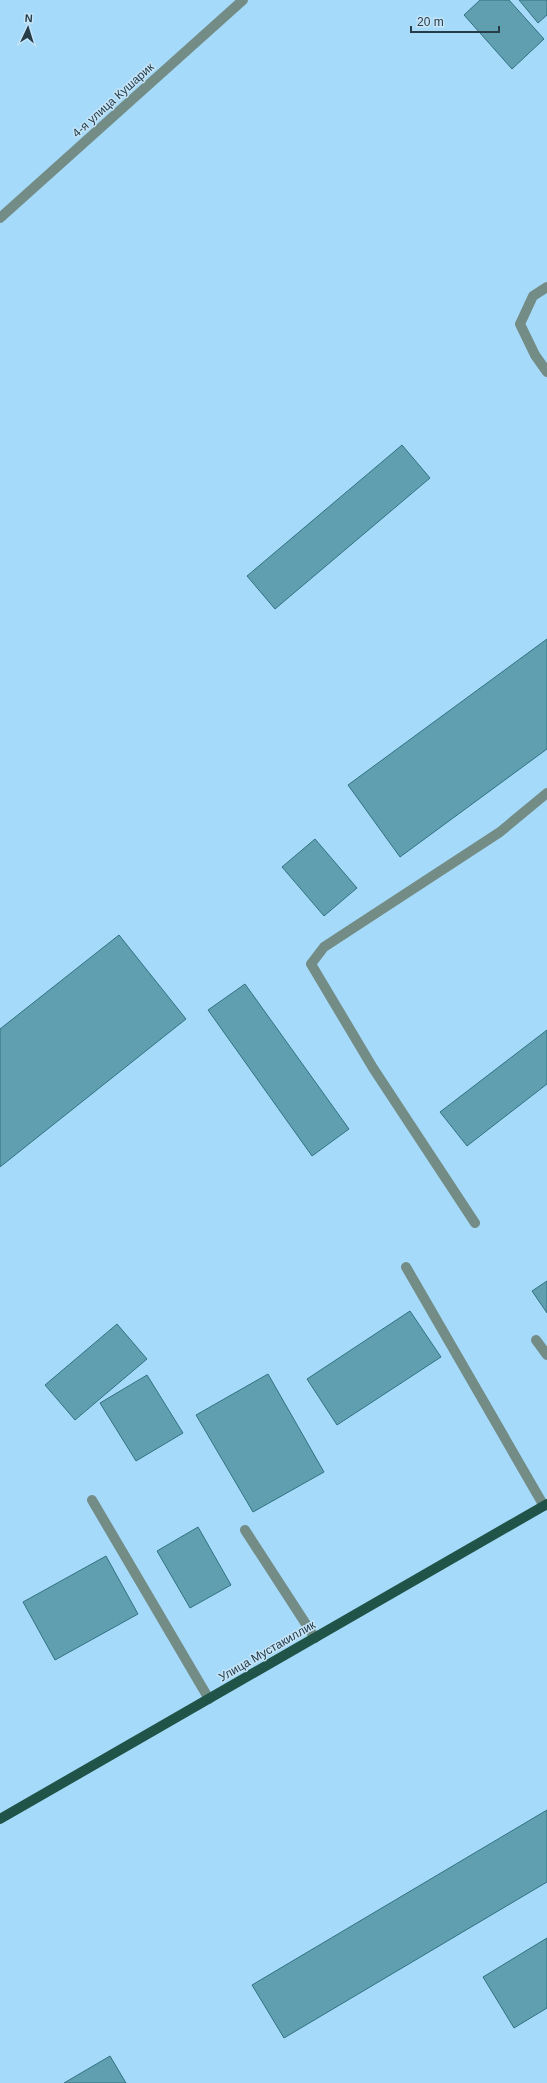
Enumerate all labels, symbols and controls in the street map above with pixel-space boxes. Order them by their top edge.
north arrow [8,8,48,48]
scale bar [411,8,499,34]
text: N [24,12,33,24]
text: 20 m [417,15,444,29]
street label: 4-я улица Кушарик [69,59,157,140]
street label: Улица Мустакиллик [216,1617,318,1684]

